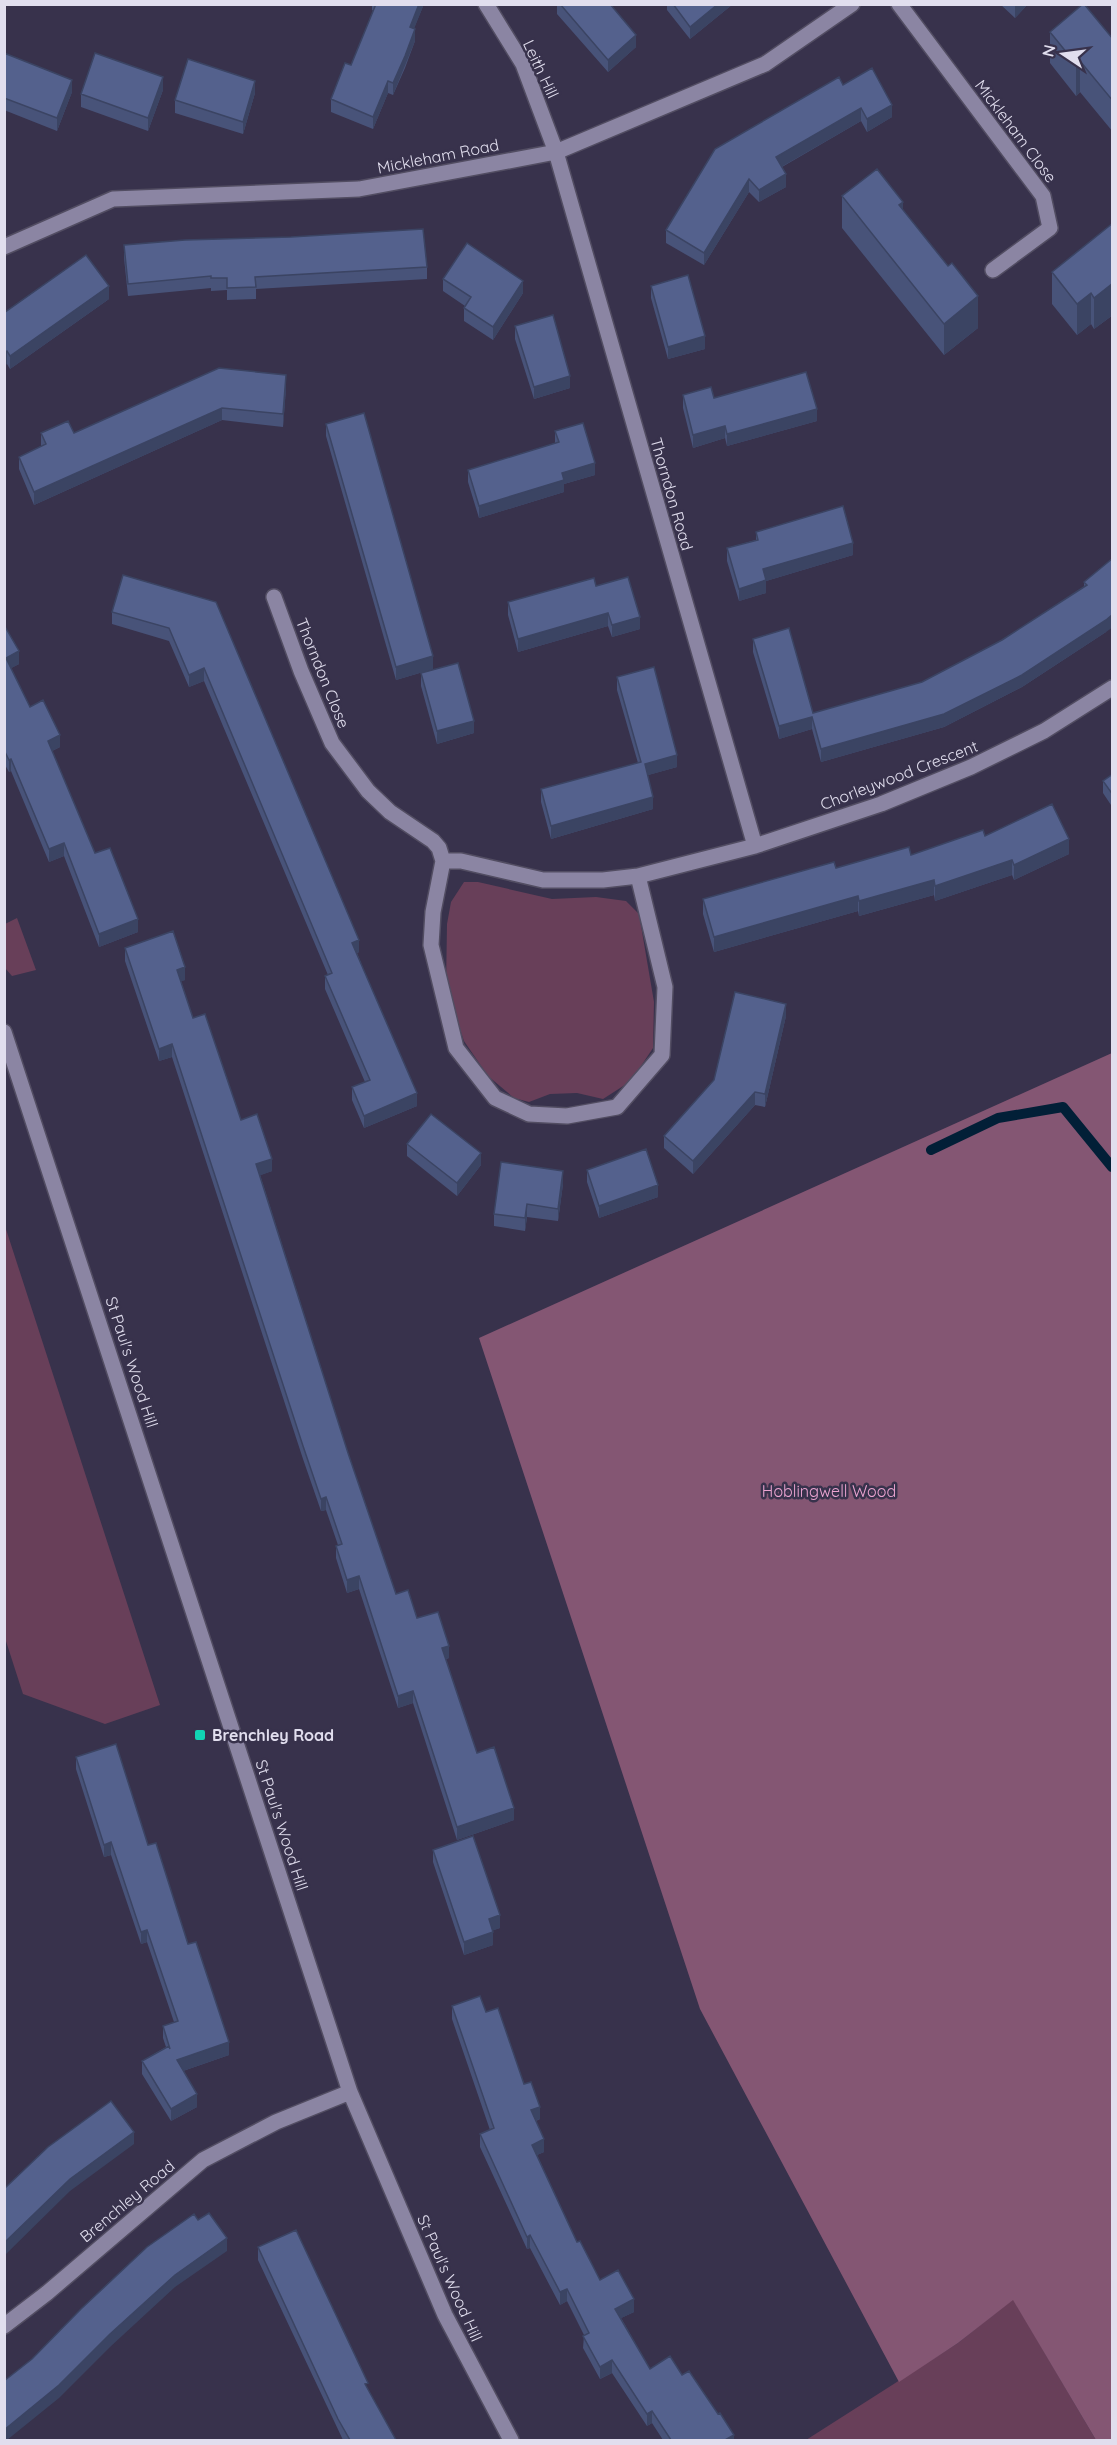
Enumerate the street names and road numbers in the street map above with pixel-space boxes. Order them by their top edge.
street label: Leith Hill [519,37,563,101]
street label: Mickleham Close [971,76,1061,186]
street label: Mickleham Road [376,134,500,178]
street label: Thorndon Road [646,435,698,553]
street label: Thorndon Close [292,615,354,731]
street label: Chorleywood Crescent [817,736,981,814]
street label: St Paul's Wood Hill [101,1294,163,1430]
street label: St Paul's Wood Hill [251,1757,313,1893]
street label: Brenchley Road [76,2156,178,2246]
street label: St Paul's Wood Hill [413,2212,487,2344]

